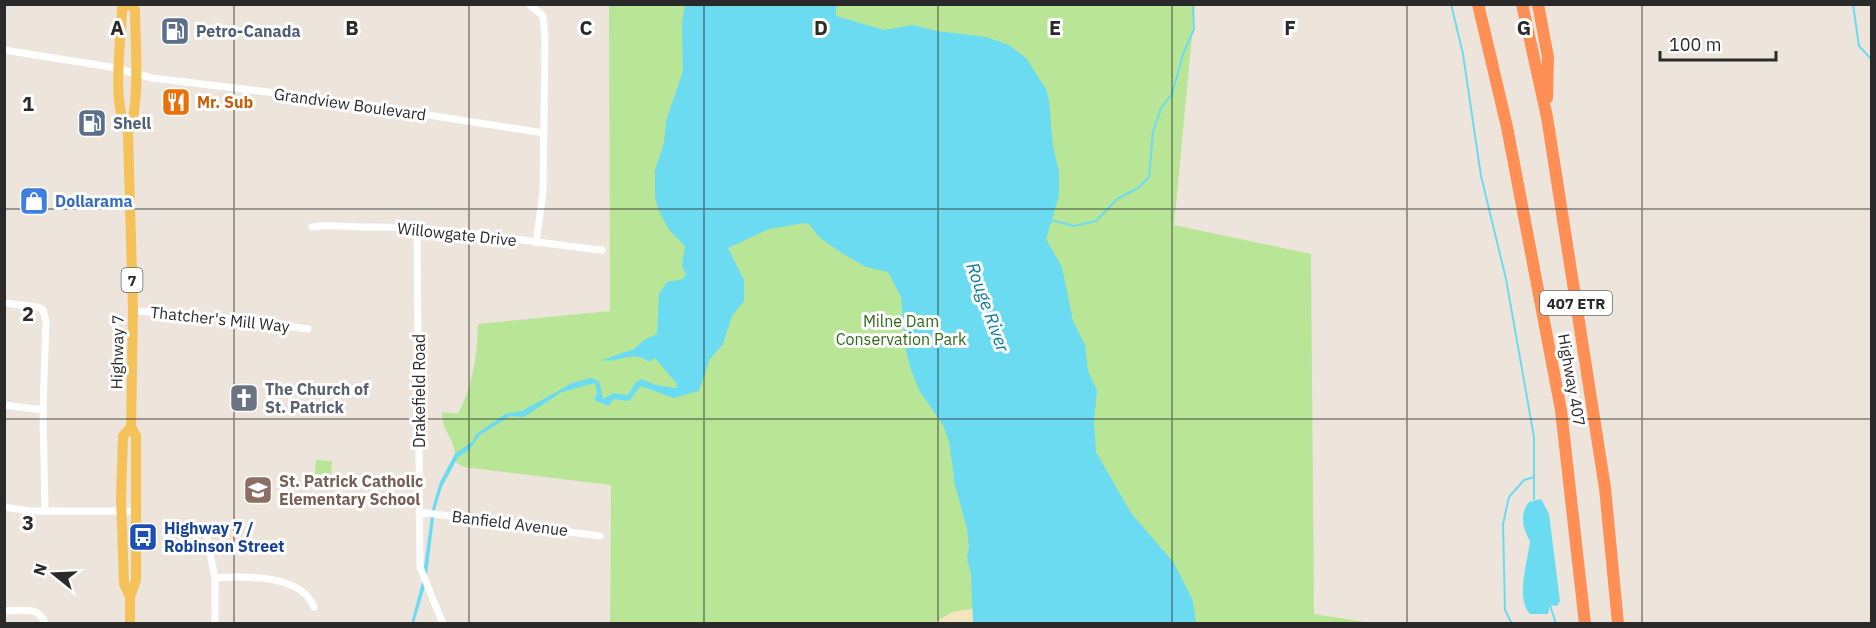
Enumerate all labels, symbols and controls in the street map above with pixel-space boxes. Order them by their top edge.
text: A [110,14,124,41]
text: B [345,14,359,41]
text: C [579,14,593,41]
text: D [814,14,828,41]
text: E [1049,14,1061,41]
text: F [1284,14,1296,41]
text: G [1517,14,1531,41]
fuel station icon: Petro-Canada [159,15,191,47]
place label: Petro-Canada [196,21,301,41]
scale bar [1660,24,1776,62]
text: 100 m [1669,33,1721,56]
street label: Grandview Boulevard [273,83,427,125]
restaurant icon: Mr. Sub [160,86,192,118]
text: 1 [22,90,34,117]
place label: Mr. Sub [197,92,254,112]
fuel station icon: Shell [76,107,108,139]
place label: Shell [113,113,151,133]
shop icon: Dollarama [18,185,50,217]
place label: Dollarama [55,191,133,211]
street label: Willowgate Drive [396,218,518,250]
water label: Rouge River [961,259,1015,355]
road number: 7 [122,268,142,292]
road number: 407 ETR [1540,291,1612,315]
text: 2 [22,300,34,327]
street label: Thatcher's Mill Way [149,302,291,336]
park label: Milne Dam Conservation Park [836,311,967,349]
street label: Highway 7 [106,314,128,390]
street label: Highway 407 [1554,332,1590,428]
street label: Drakefield Road [409,334,429,448]
place label: The Church of St. Patrick [265,379,369,417]
church icon: The Church of St. Patrick [228,382,260,414]
place label: St. Patrick Catholic Elementary School [279,471,423,509]
school or university icon: St. Patrick Catholic Elementary School [242,474,274,506]
street label: Banfield Avenue [451,506,569,540]
text: 3 [22,509,34,536]
place label: Highway 7 / Robinson Street [164,518,284,556]
bus stop icon: Highway 7 / Robinson Street [127,521,159,553]
north arrow [24,544,84,604]
text: N [28,561,51,578]

